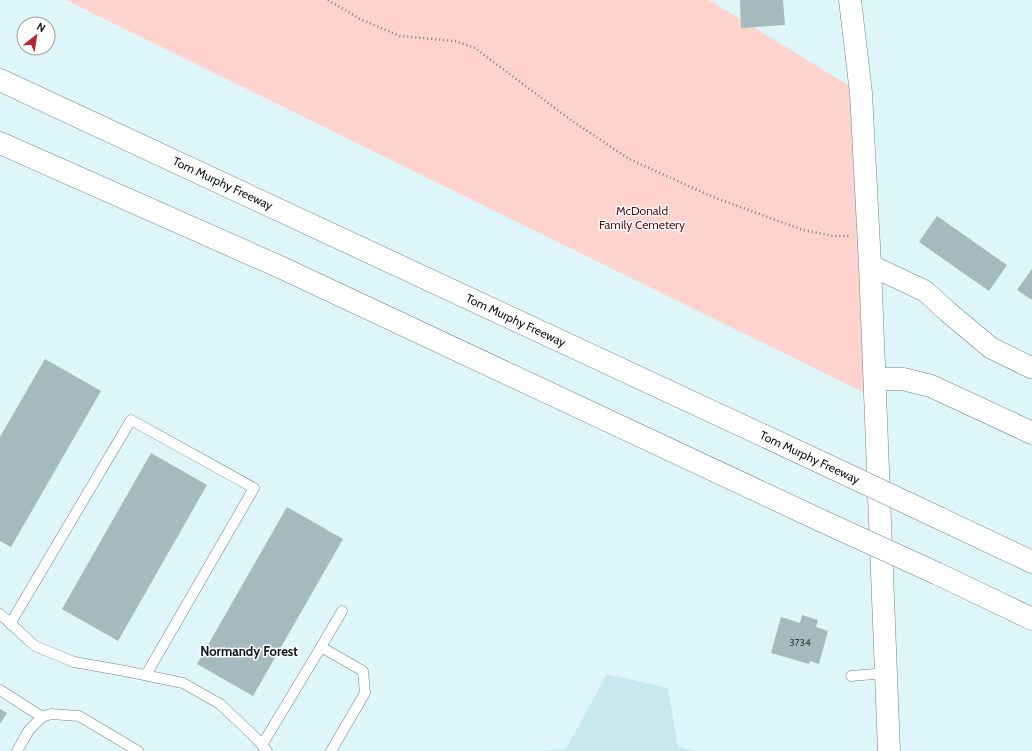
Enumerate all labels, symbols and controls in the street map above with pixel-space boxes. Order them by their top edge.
north arrow [16,16,56,56]
text: N [34,19,48,35]
street label: Tom Murphy Freeway [171,153,275,213]
park label: McDonald Family Cemetery [599,203,685,232]
street label: Tom Murphy Freeway [464,290,568,350]
street label: Tom Murphy Freeway [758,427,862,487]
house number: 3734 [789,636,811,649]
district label: Normandy Forest [200,643,298,659]

